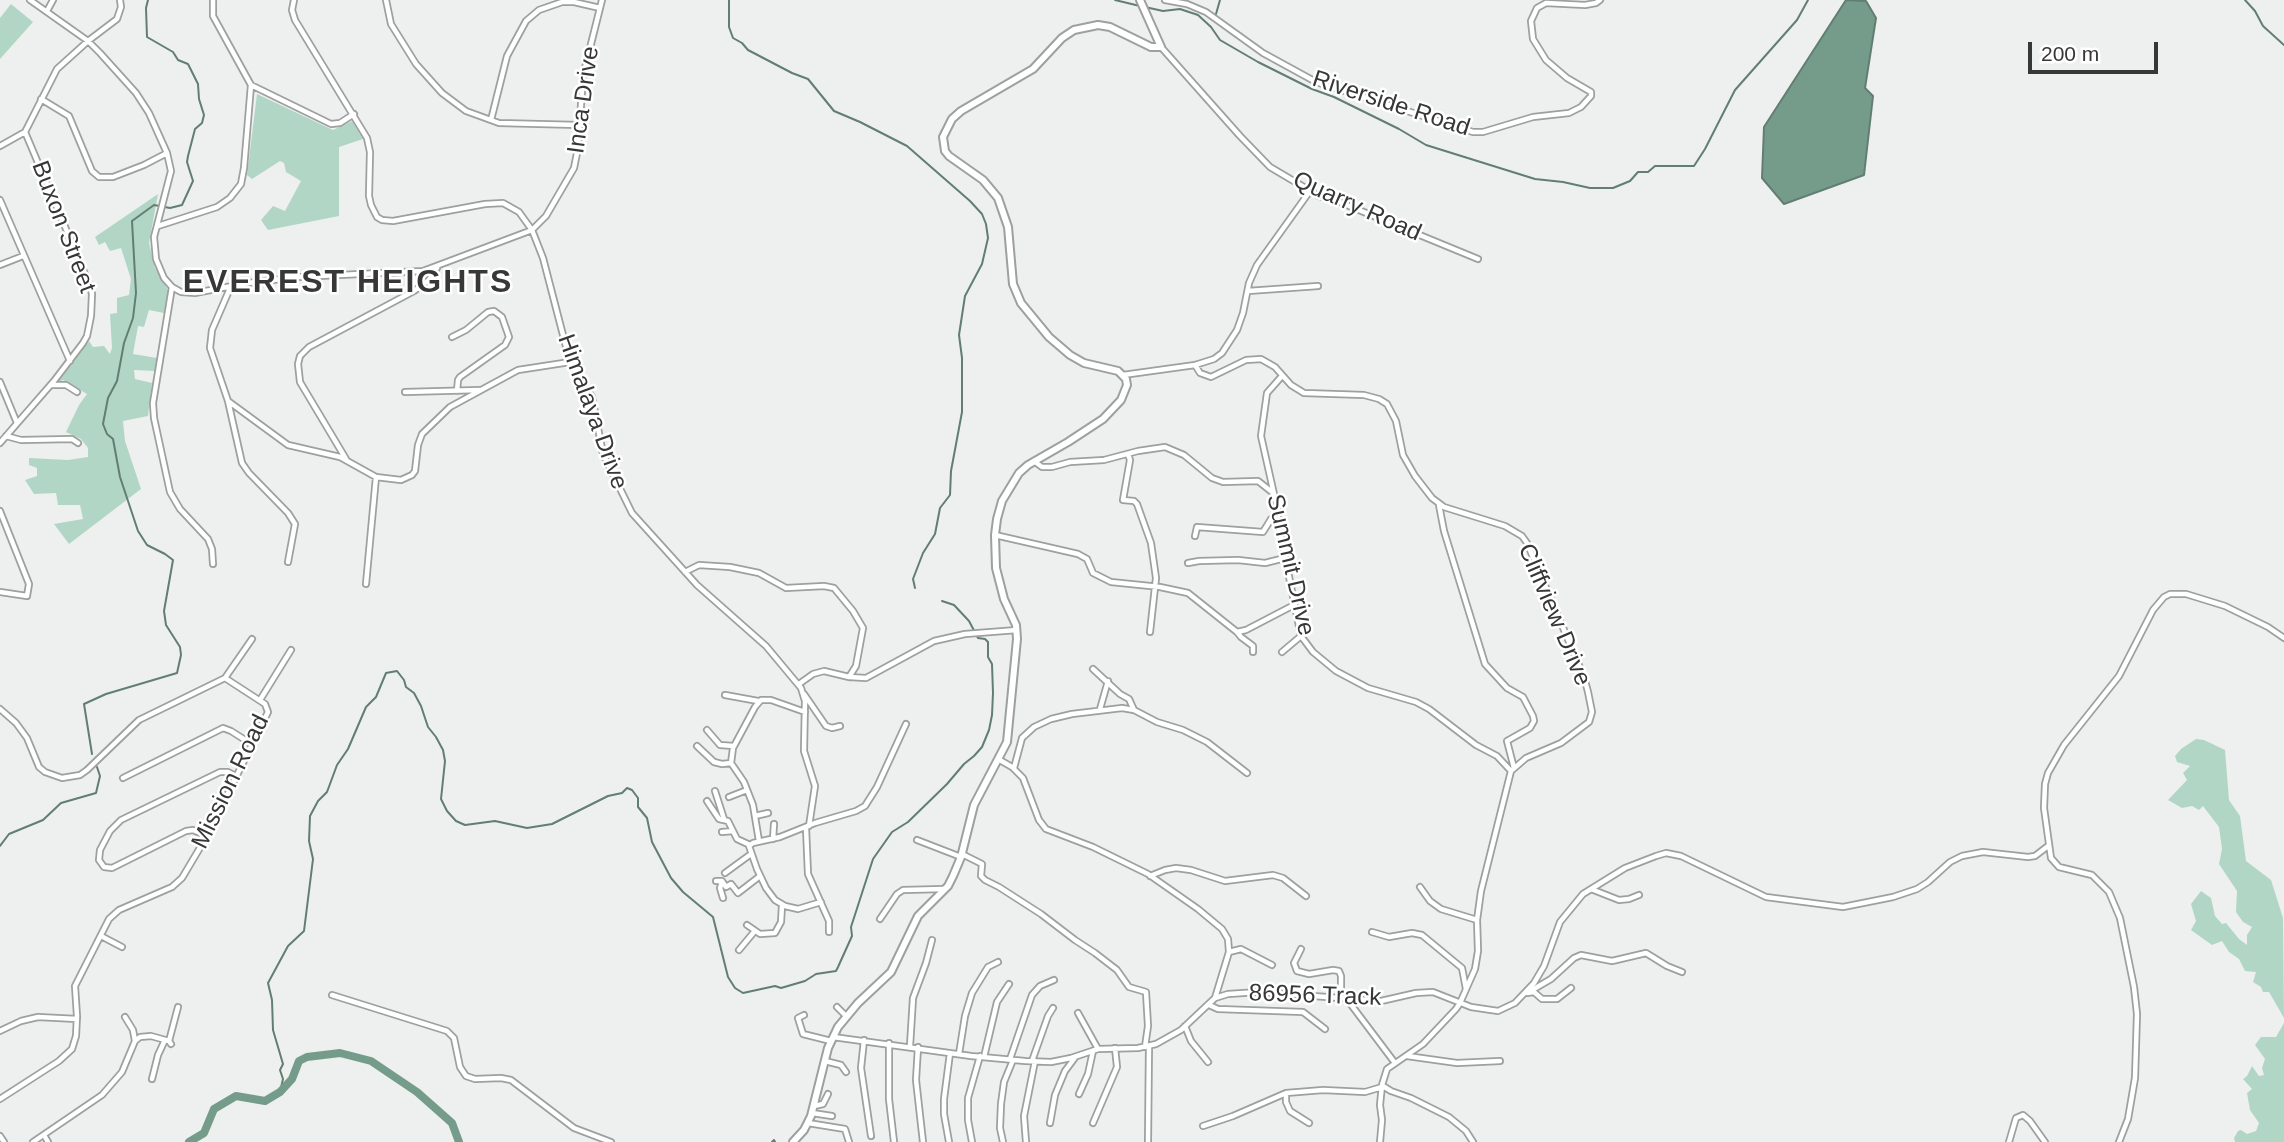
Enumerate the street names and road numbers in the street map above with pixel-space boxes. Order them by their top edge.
street label: Inca Drive [562,45,606,155]
street label: Riverside Road [1309,65,1473,143]
street label: Buxon Street [25,157,101,297]
street label: Quarry Road [1288,166,1426,248]
street label: Himalaya Drive [551,331,633,493]
street label: Summit Drive [1260,492,1320,638]
street label: Cliffview Drive [1511,540,1597,690]
street label: Mission Road [186,710,276,854]
street label: 86956 Track [1248,979,1382,1013]

